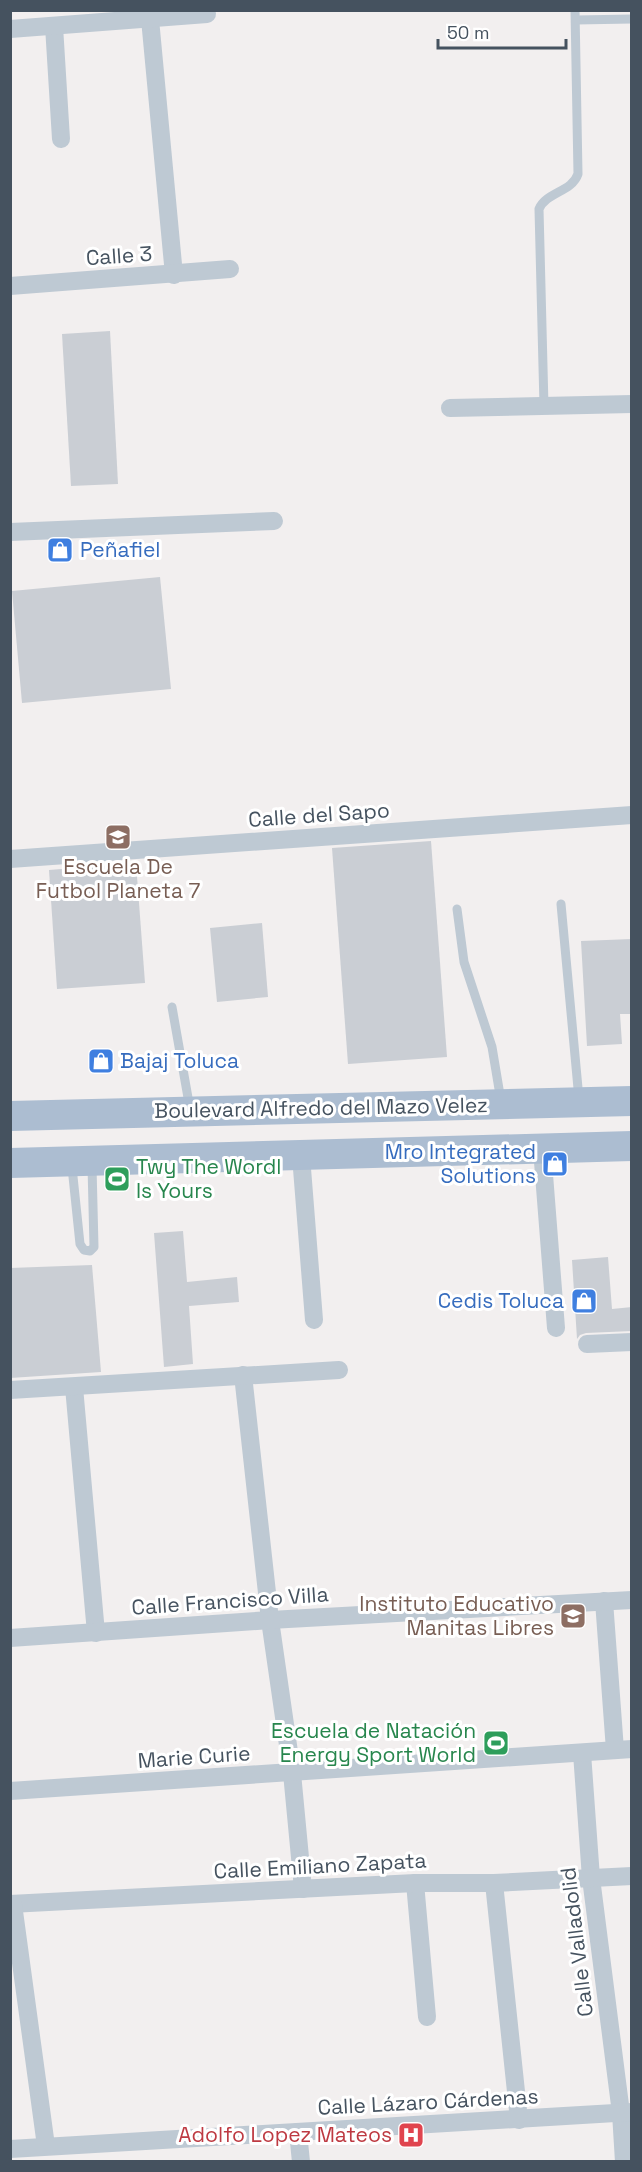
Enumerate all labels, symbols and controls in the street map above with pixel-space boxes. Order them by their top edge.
scale bar [438,12,566,50]
text: 50 m [447,21,489,44]
street label: Calle 3 [85,240,153,271]
shop icon: Peñafiel [45,535,75,565]
place label: Peñafiel [80,536,161,563]
street label: Calle del Sapo [247,796,391,833]
school or university icon: Escuela De Futbol Planeta 7 [103,822,133,852]
place label: Escuela De Futbol Planeta 7 [36,853,200,904]
shop icon: Bajaj Toluca [86,1046,116,1076]
place label: Bajaj Toluca [120,1047,239,1074]
street label: Boulevard Alfredo del Mazo Velez [154,1091,488,1124]
place label: Mro Integrated Solutions [385,1138,536,1189]
shop icon: Mro Integrated Solutions [540,1149,570,1179]
place label: Twy The Wordl Is Yours [136,1153,281,1204]
sports icon: Twy The Wordl Is Yours [102,1164,132,1194]
shop icon: Cedis Toluca [569,1286,599,1316]
place label: Cedis Toluca [438,1287,564,1314]
street label: Calle Francisco Villa [131,1580,329,1621]
place label: Instituto Educativo Manitas Libres [359,1590,554,1641]
school or university icon: Instituto Educativo Manitas Libres [558,1601,588,1631]
place label: Escuela de Natación Energy Sport World [271,1717,476,1768]
sports icon: Escuela de Natación Energy Sport World [481,1728,511,1758]
street label: Marie Curie [137,1739,251,1774]
street label: Calle Emiliano Zapata [213,1846,427,1885]
street label: Calle Valladolid [554,1866,599,2018]
street label: Calle Lázaro Cárdenas [317,2082,539,2121]
hospital icon: Adolfo Lopez Mateos [396,2120,426,2150]
place label: Adolfo Lopez Mateos [178,2121,392,2148]

